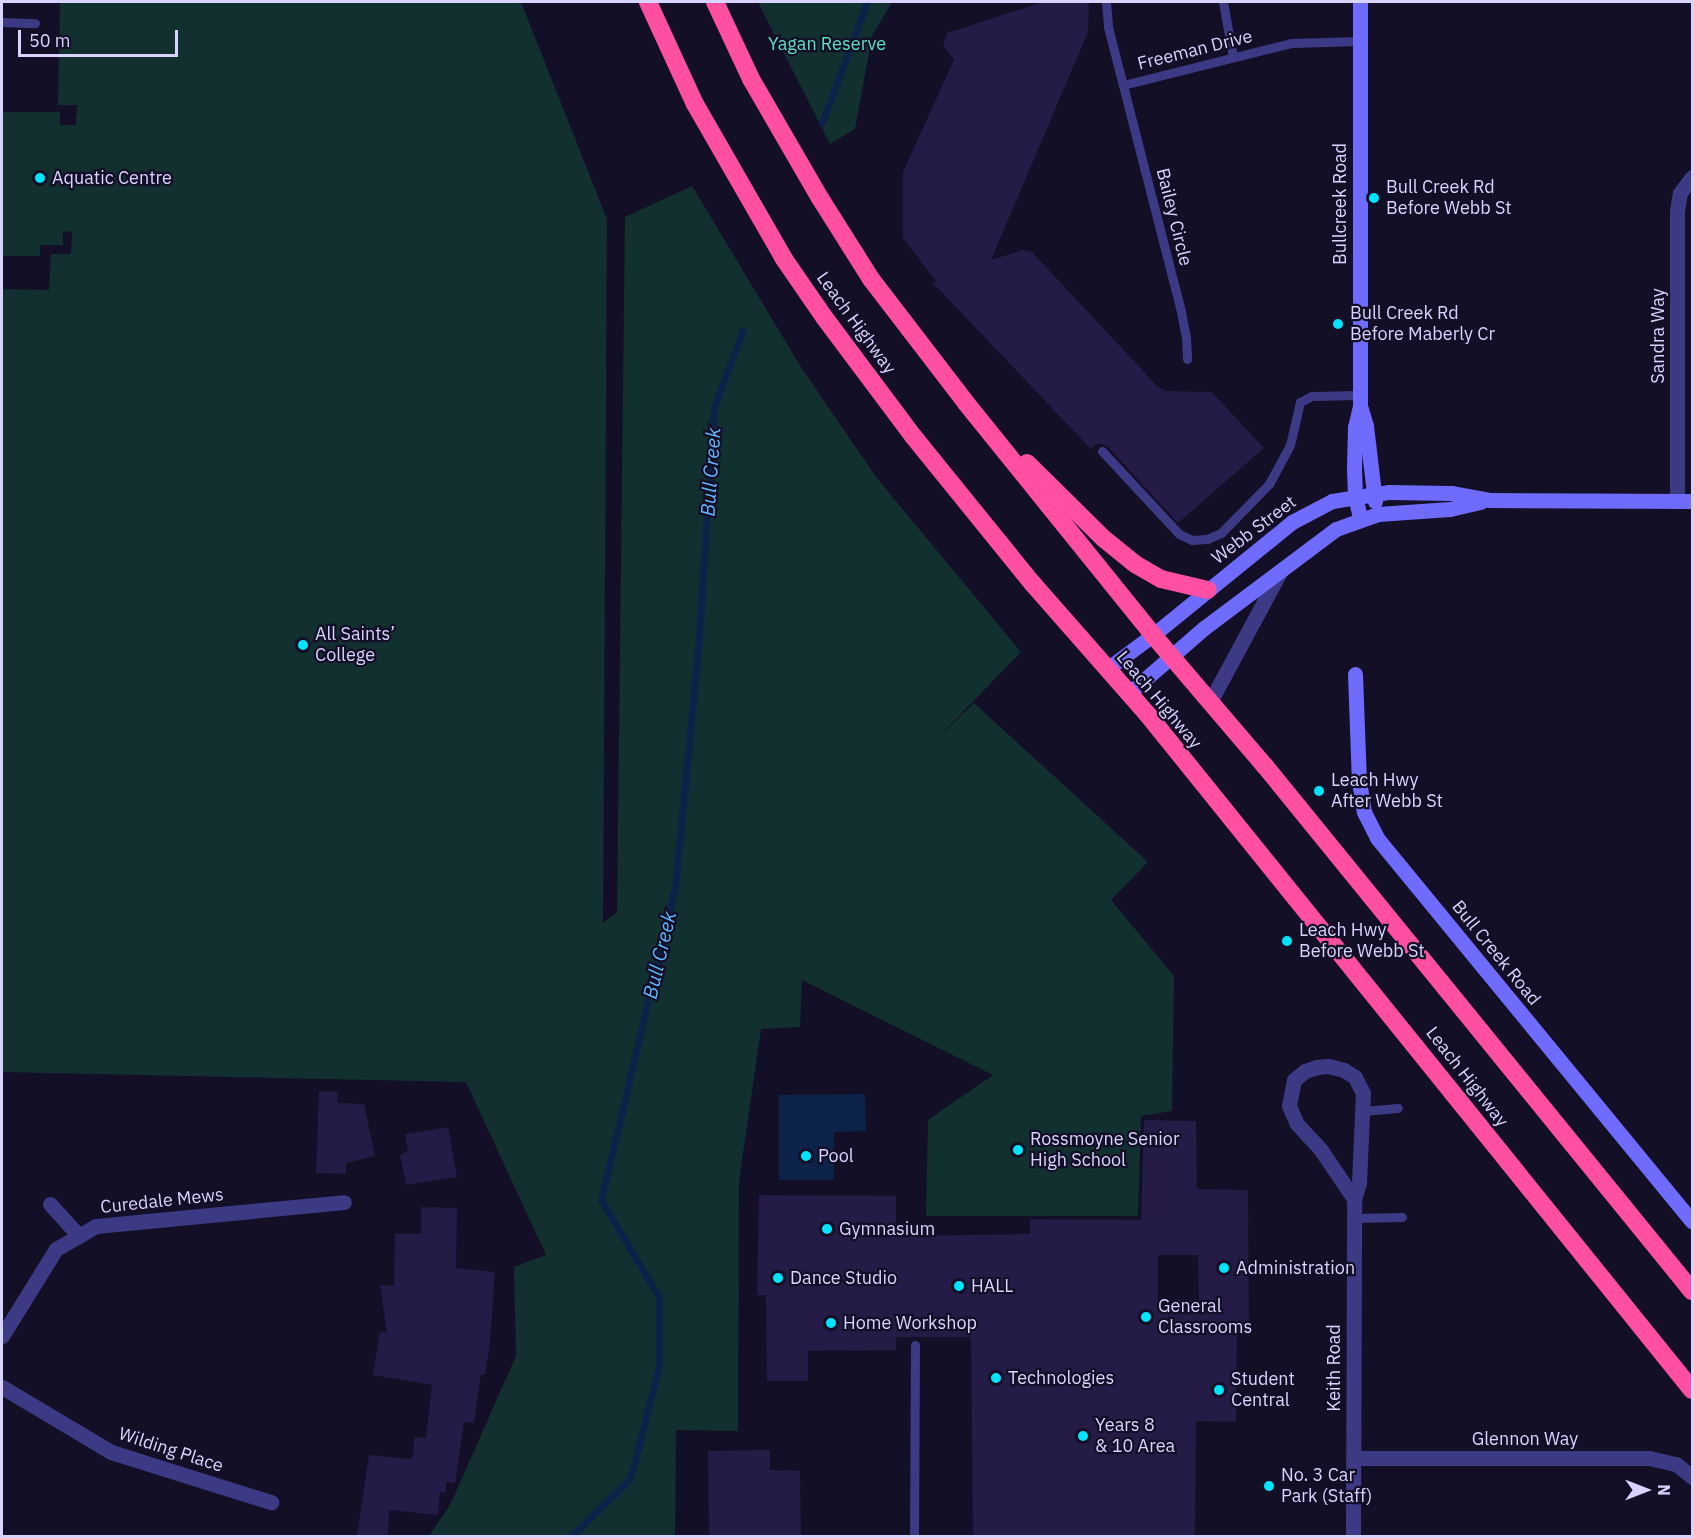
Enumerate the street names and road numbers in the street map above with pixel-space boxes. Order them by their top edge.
street label: Freeman Drive [1135,25,1255,75]
street label: Bullcreek Road [1329,143,1351,265]
street label: Bailey Circle [1151,166,1197,268]
street label: Leach Highway [812,268,900,378]
street label: Sandra Way [1647,288,1669,384]
street label: Webb Street [1208,491,1300,569]
street label: Leach Highway [1112,647,1206,753]
street label: Bull Creek Road [1447,896,1545,1010]
street label: Leach Highway [1421,1023,1513,1131]
street label: Curedale Mews [99,1184,225,1218]
street label: Keith Road [1323,1324,1345,1412]
street label: Wilding Place [116,1423,226,1477]
street label: Glennon Way [1472,1428,1578,1450]

